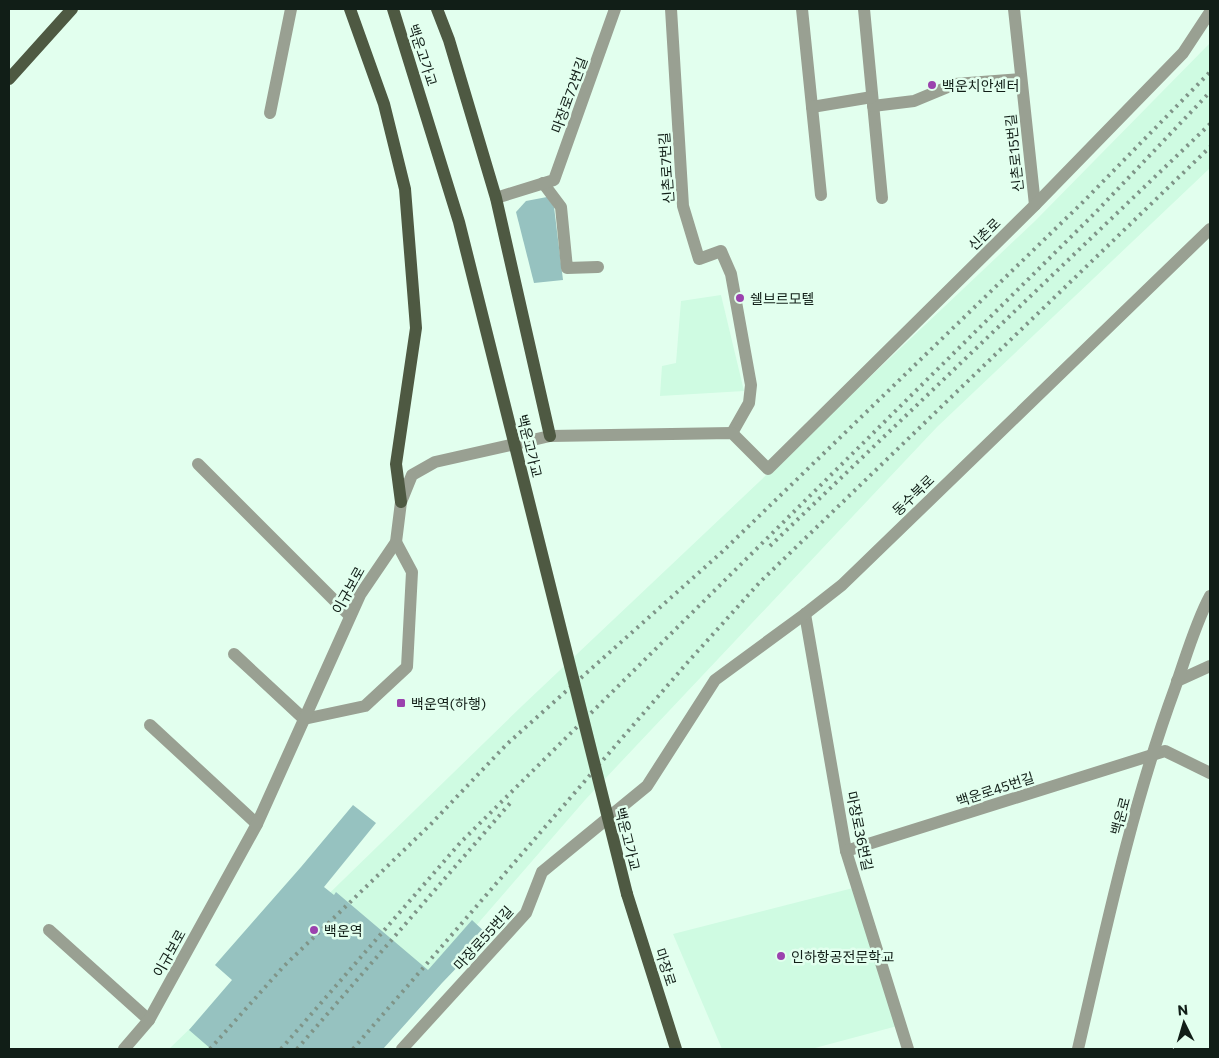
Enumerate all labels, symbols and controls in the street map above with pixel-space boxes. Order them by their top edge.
street label: 백운고가교 [405,22,441,88]
street label: 마장로72번길 [547,55,591,135]
place label: 백운치안센터 [942,77,1019,94]
marker: 백운치안센터 [926,79,938,91]
street label: 신촌로15번길 [1001,113,1027,193]
street label: 신촌로7번길 [655,132,677,204]
street label: 신촌로 [964,214,1004,254]
place label: 쉘브르모텔 [750,290,814,307]
marker: 쉘브르모텔 [734,292,746,304]
street label: 백운고가교 [514,413,546,479]
street label: 동수북로 [889,471,938,519]
street label: 이규보로 [328,563,368,617]
place label: 백운역(하행) [411,695,486,712]
marker: 백운역(하행) [395,697,407,709]
street label: 백운로45번길 [954,768,1036,810]
street label: 마장로36번길 [843,790,877,872]
street label: 백운로 [1107,795,1133,837]
street label: 백운고가교 [612,806,644,872]
street label: 마장로55번길 [450,902,516,974]
place label: 백운역 [324,922,363,939]
marker: 백운역 [308,924,320,936]
street label: 이규보로 [149,926,189,980]
street label: 마장로 [652,946,680,988]
place label: 인하항공전문학교 [791,948,894,965]
marker: 인하항공전문학교 [775,950,787,962]
north arrow [1159,998,1209,1048]
text: N [1177,1001,1189,1018]

